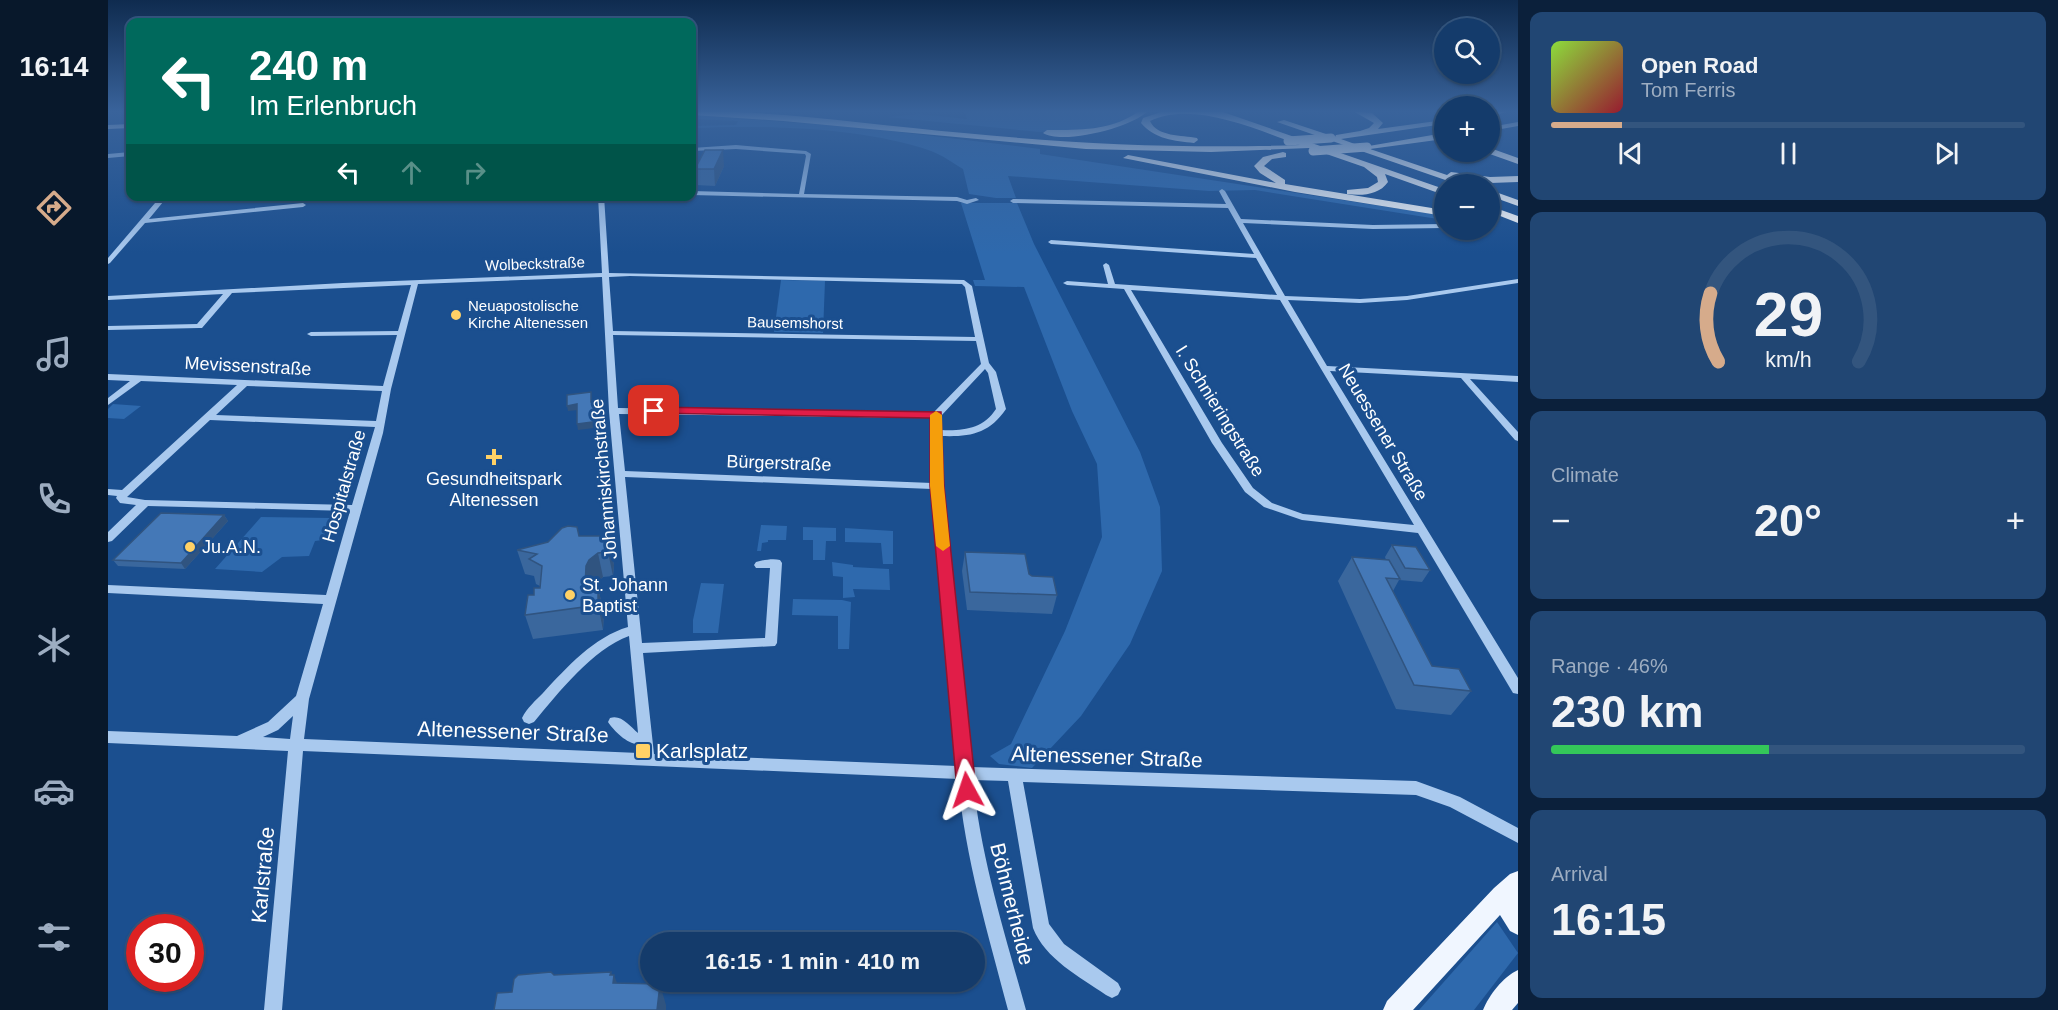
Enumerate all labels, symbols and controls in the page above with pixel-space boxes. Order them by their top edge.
map controls [1434,18,1500,240]
button: search [1434,18,1500,84]
icon: left [150,42,228,120]
text: 240 m [249,42,368,89]
text: 16:14 [19,52,89,82]
text: Open Road [1641,53,1758,78]
text: Tom Ferris [1641,79,1735,101]
text: Im Erlenbruch [249,91,417,121]
button: + [1434,96,1500,162]
icon: previous [1614,137,1647,170]
icon: pause [1772,137,1805,170]
icon: next [1930,137,1963,170]
icon: left [332,156,365,189]
icon: ahead [395,156,428,189]
icon: right [458,156,491,189]
button: − [1434,174,1500,240]
icon: directions [33,187,75,229]
street label: Wolbeckstraße [485,253,585,274]
text: 29 [1753,281,1823,350]
place label: Neuapostolische Kirche Altenessen [468,297,588,331]
marker: Neuapostolische Kirche Altenessen [449,308,463,322]
street label: Bausemshorst [747,313,844,332]
icon: music [33,333,75,375]
street label: I. Schnieringstraße [1171,342,1269,480]
text: km/h [1765,349,1811,373]
street label: Mevissenstraße [184,353,312,379]
street label: Neuessener Straße [1334,360,1432,504]
pin [628,385,679,436]
icon: arrive [637,394,670,427]
street label: Johanniskirchstraße [587,398,621,560]
street label: Hospitalstraße [318,427,370,545]
marker: Gesundheitspark Altenessen [485,448,503,466]
street label: Bürgerstraße [726,451,832,475]
text: Climate [1551,464,1619,486]
place label: Gesundheitspark Altenessen [426,469,563,510]
icon: phone [33,478,75,520]
text: 20° [1754,495,1822,546]
text: − [1551,502,1570,539]
text: + [2006,502,2025,539]
place label: Ju.A.N. [202,537,261,557]
marker: Ju.A.N. [183,540,197,554]
place label: St. Johann Baptist [582,575,668,616]
marker: St. Johann Baptist [563,588,577,602]
icon: climate [33,624,75,666]
text: Range · 46% [1551,655,1668,677]
text: 230 km [1551,686,1704,737]
street label: Altenessener Straße [417,717,609,746]
place label: Karlsplatz [656,739,748,762]
marker: Karlsplatz [634,742,652,760]
street label: Altenessener Straße [1011,742,1203,771]
position arrow [935,758,999,822]
icon: car [33,770,75,812]
street label: Karlstraße [247,826,278,924]
street label: Böhmerheide [986,840,1039,967]
text: Arrival [1551,863,1608,885]
text: 16:15 [1551,894,1666,945]
speed limit sign: 30 [126,914,204,992]
icon: filters [33,916,75,958]
text: 16:15 · 1 min · 410 m [705,949,920,974]

